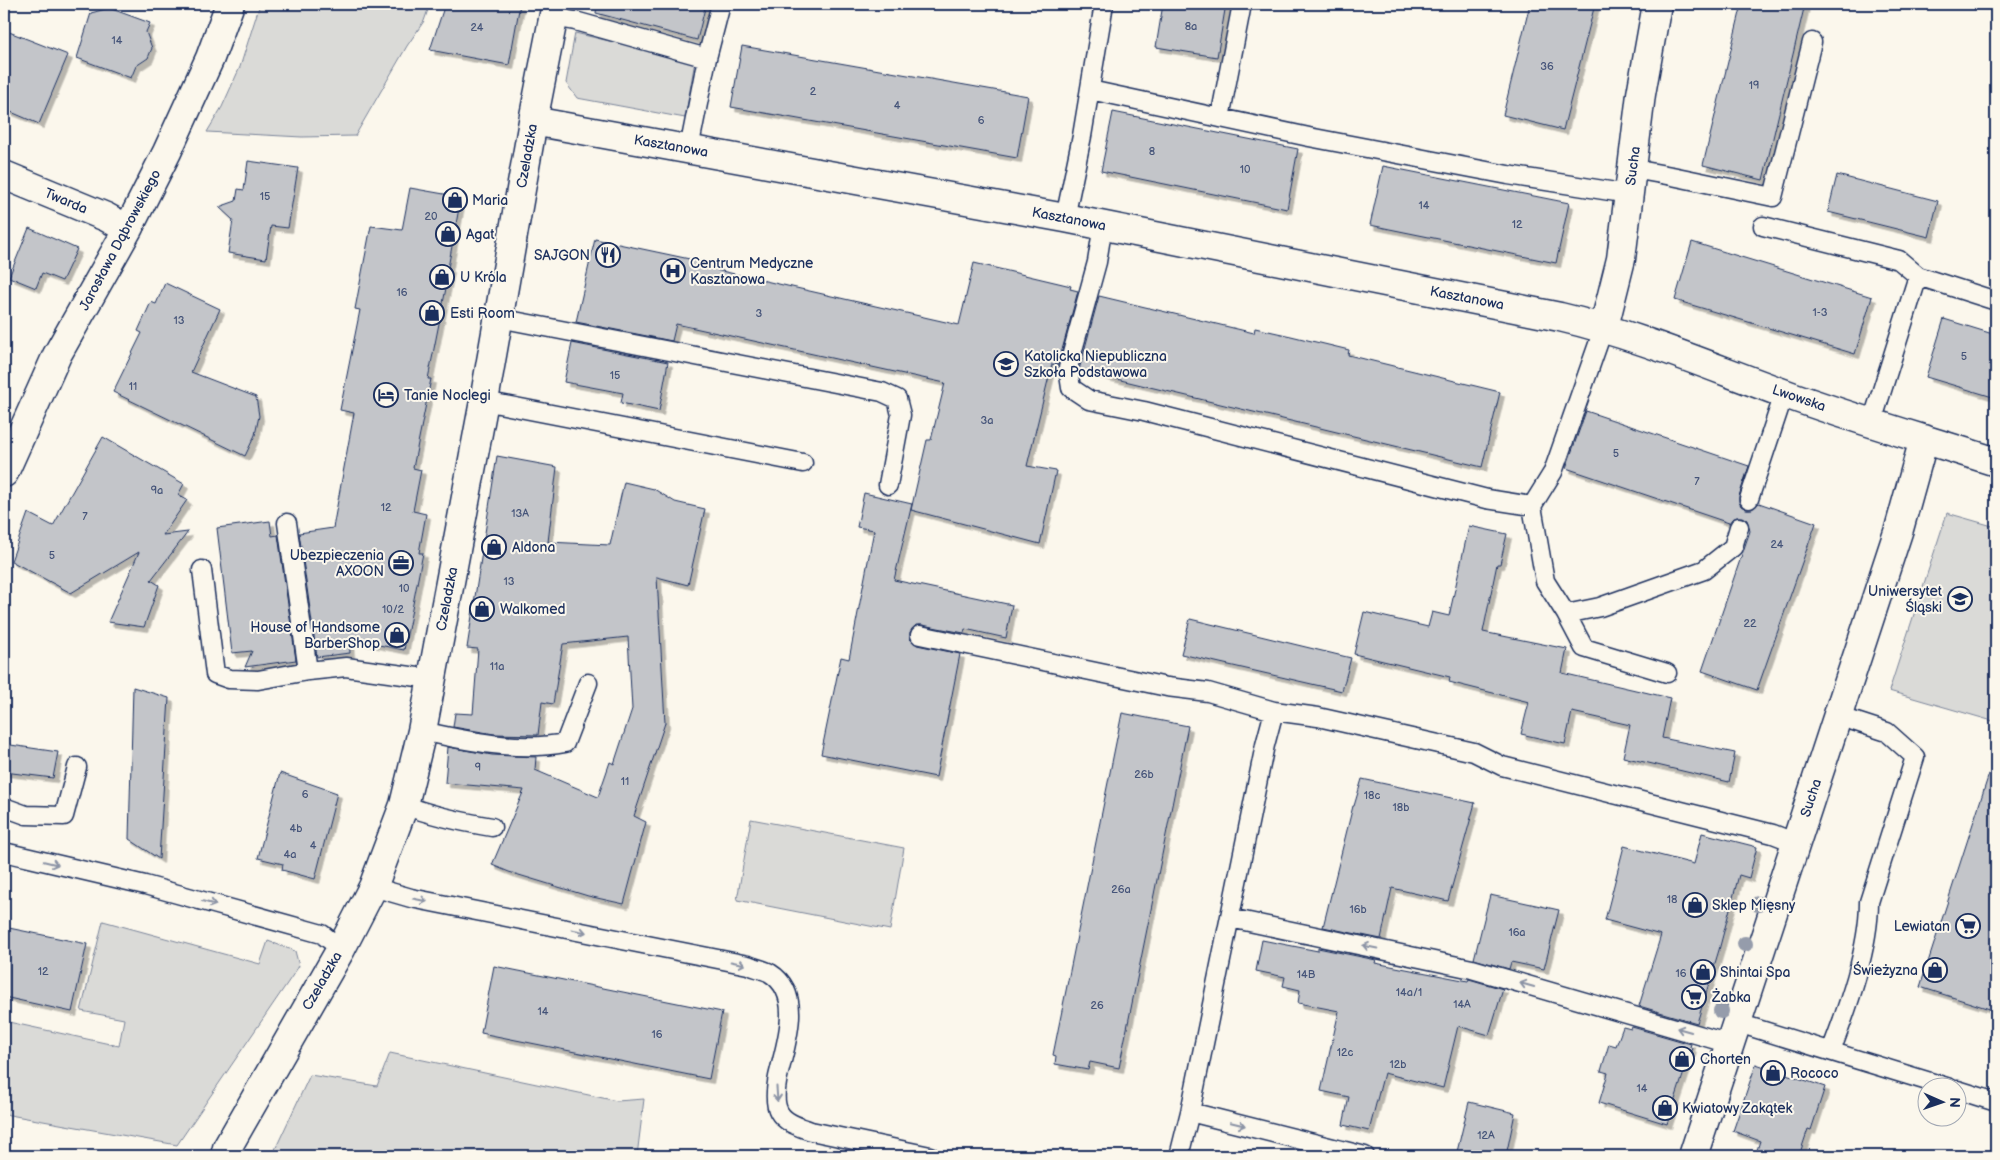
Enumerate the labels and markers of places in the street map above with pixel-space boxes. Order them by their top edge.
shop icon: Maria [442,187,468,213]
place label: Maria [472,192,508,209]
shop icon: Agat [435,221,461,247]
place label: Agat [466,226,495,243]
restaurant icon: SAJGON [595,242,621,268]
place label: SAJGON [534,247,590,264]
place label: Centrum Medyczne Kasztanowa [690,255,813,288]
hospital icon: Centrum Medyczne Kasztanowa [660,258,686,284]
shop icon: U Króla [429,264,455,290]
place label: U Króla [460,269,507,286]
shop icon: Esti Room [419,300,445,326]
place label: Esti Room [450,305,515,322]
place label: Katolicka Niepubliczna Szkoła Podstawowa [1024,348,1167,381]
school or university icon: Katolicka Niepubliczna Szkoła Podstawowa [993,351,1019,377]
hotel icon: Tanie Noclegi [373,382,399,408]
place label: Tanie Noclegi [404,387,491,404]
shop icon: Aldona [481,534,507,560]
place label: Aldona [512,539,555,556]
place label: Ubezpieczenia AXOON [290,547,384,580]
office icon: Ubezpieczenia AXOON [388,550,414,576]
place label: Uniwersytet Śląski [1868,583,1943,616]
school or university icon: Uniwersytet Śląski [1947,586,1973,612]
shop icon: Walkomed [469,596,495,622]
place label: Walkomed [500,601,566,618]
place label: House of Handsome BarberShop [250,619,380,652]
shop icon: House of Handsome BarberShop [384,622,410,648]
shop icon: Sklep Mięsny [1682,892,1708,918]
place label: Sklep Mięsny [1712,897,1796,914]
supermarket icon: Lewiatan [1955,913,1981,939]
place label: Lewiatan [1894,918,1950,935]
shop icon: Świeżyzna [1922,957,1948,983]
shop icon: Shintai Spa [1690,959,1716,985]
place label: Świeżyzna [1853,961,1918,979]
place label: Shintai Spa [1720,964,1791,981]
supermarket icon: Żabka [1681,984,1707,1010]
place label: Żabka [1711,988,1751,1006]
shop icon: Chorten [1669,1046,1695,1072]
place label: Chorten [1700,1051,1751,1068]
shop icon: Rococo [1760,1060,1786,1086]
place label: Rococo [1790,1065,1839,1082]
shop icon: Kwiatowy Zakątek [1652,1095,1678,1121]
place label: Kwiatowy Zakątek [1682,1100,1792,1117]

